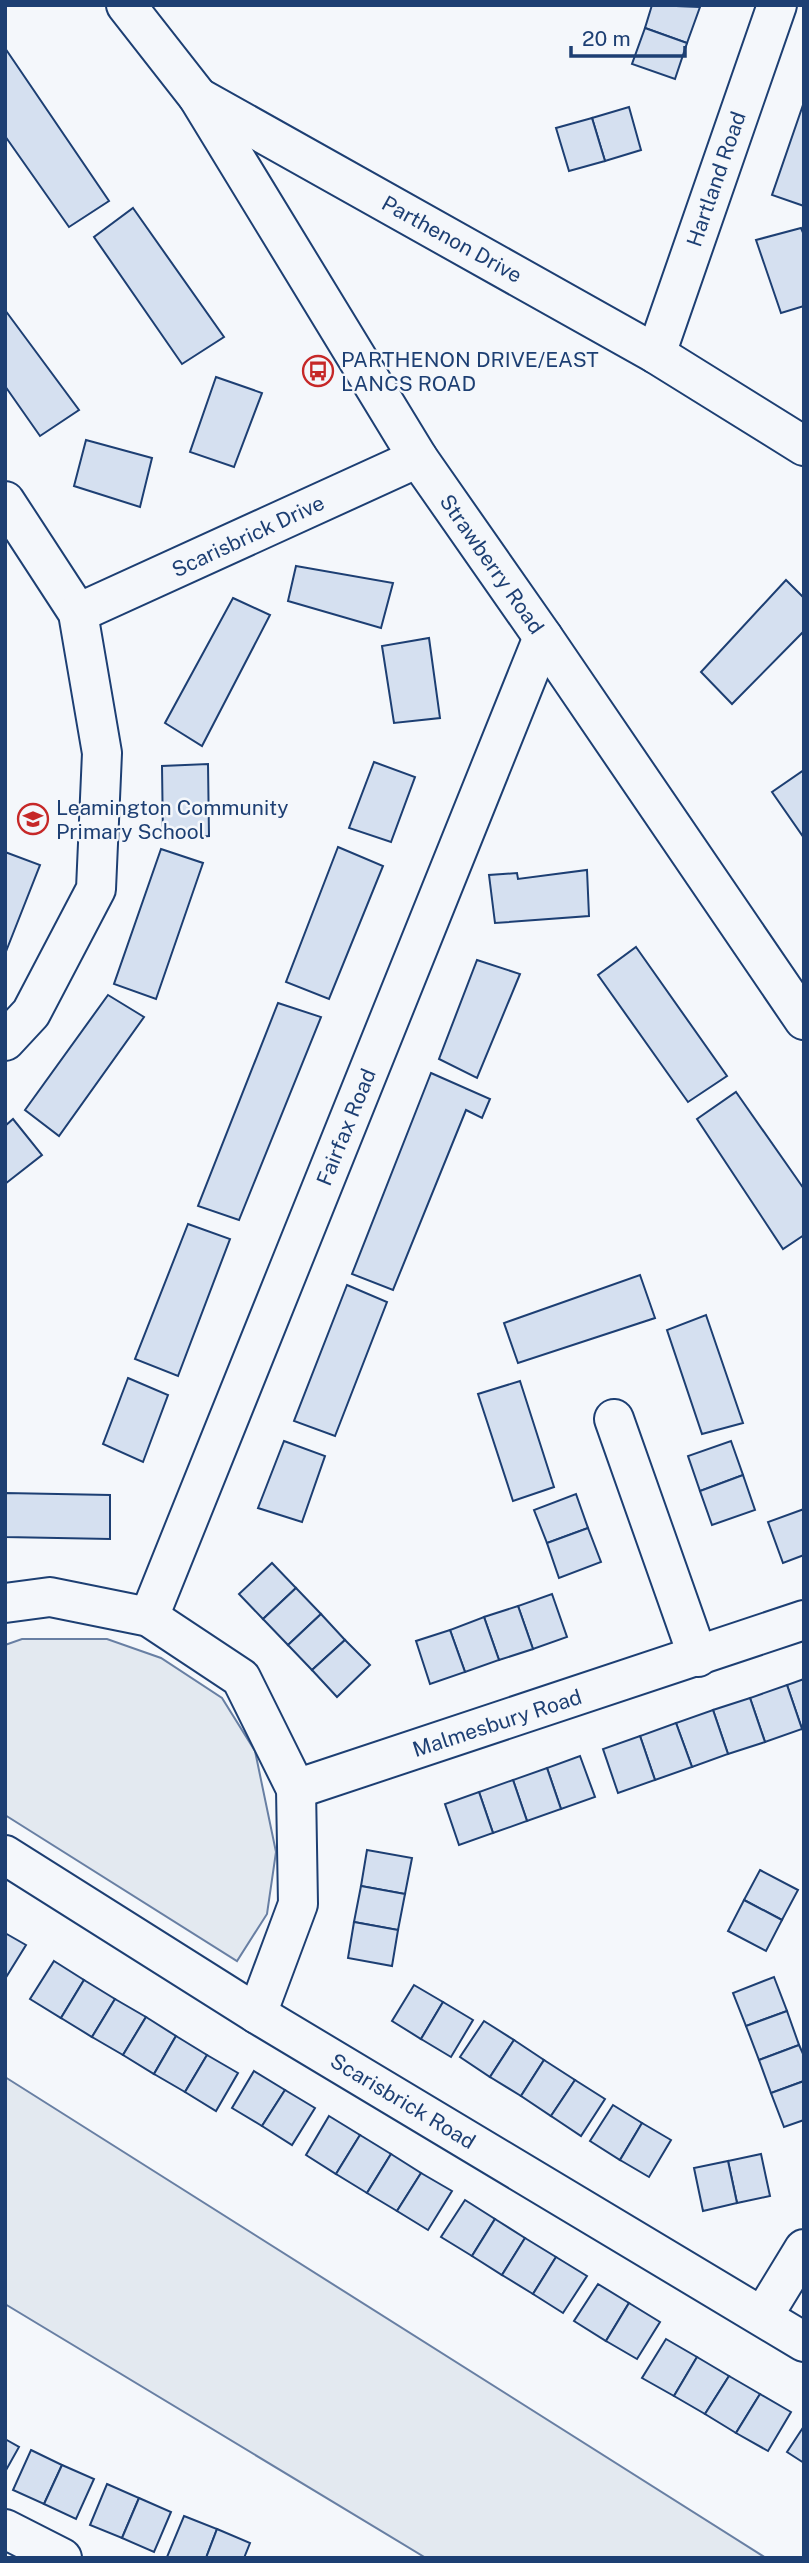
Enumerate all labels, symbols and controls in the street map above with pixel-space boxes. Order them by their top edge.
scale bar [571,14,685,58]
text: 20 m [582,26,631,51]
street label: Hartland Road [681,108,751,250]
street label: Parthenon Drive [378,190,526,288]
place label: PARTHENON DRIVE/EAST LANCS ROAD [341,347,599,396]
bus stop icon: PARTHENON DRIVE/EAST LANCS ROAD [301,354,335,388]
street label: Strawberry Road [435,489,549,639]
street label: Scarisbrick Drive [168,490,328,582]
place label: Leamington Community Primary School [56,795,289,844]
school or university icon: Leamington Community Primary School [16,802,50,836]
street label: Fairfax Road [311,1065,381,1189]
street label: Malmesbury Road [409,1684,585,1762]
street label: Scarisbrick Road [326,2048,480,2154]

